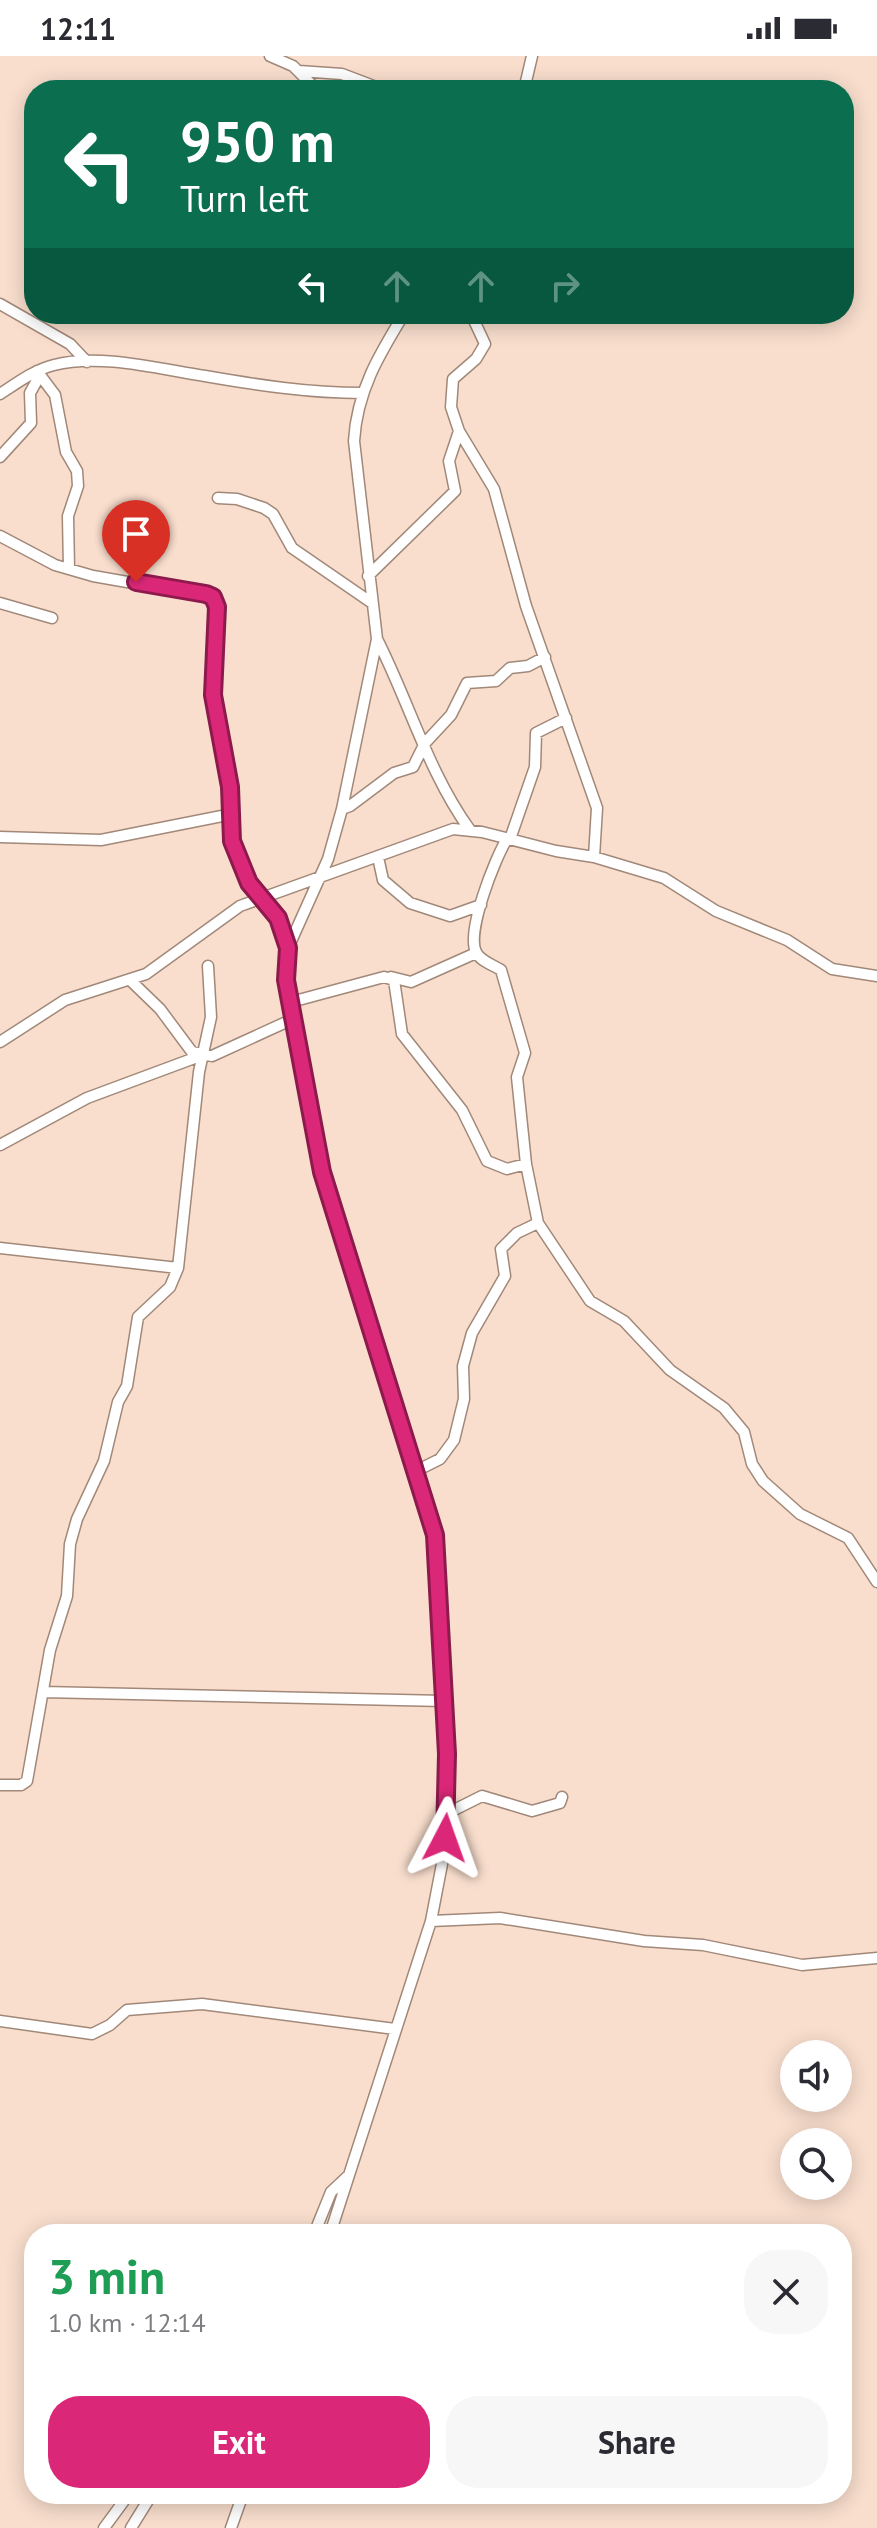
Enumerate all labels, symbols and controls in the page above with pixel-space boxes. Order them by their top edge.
text: 12:11 [40,9,116,48]
text: 950 m [180,105,335,177]
icon: left [48,112,152,216]
text: Turn left [180,175,309,222]
icon: left [291,264,335,308]
icon: ahead [375,264,419,308]
icon: ahead [459,264,503,308]
icon: right [543,264,587,308]
pin [102,500,170,582]
icon: arrive [114,512,158,556]
position arrow [403,1796,487,1880]
map controls [780,2040,852,2200]
button: sound [780,2040,852,2112]
button: search [780,2128,852,2200]
text: 3 min [48,2245,165,2307]
button: close [744,2250,828,2334]
text: 1.0 km · 12:14 [48,2306,206,2339]
button: Exit [48,2396,430,2488]
button: Share [446,2396,828,2488]

